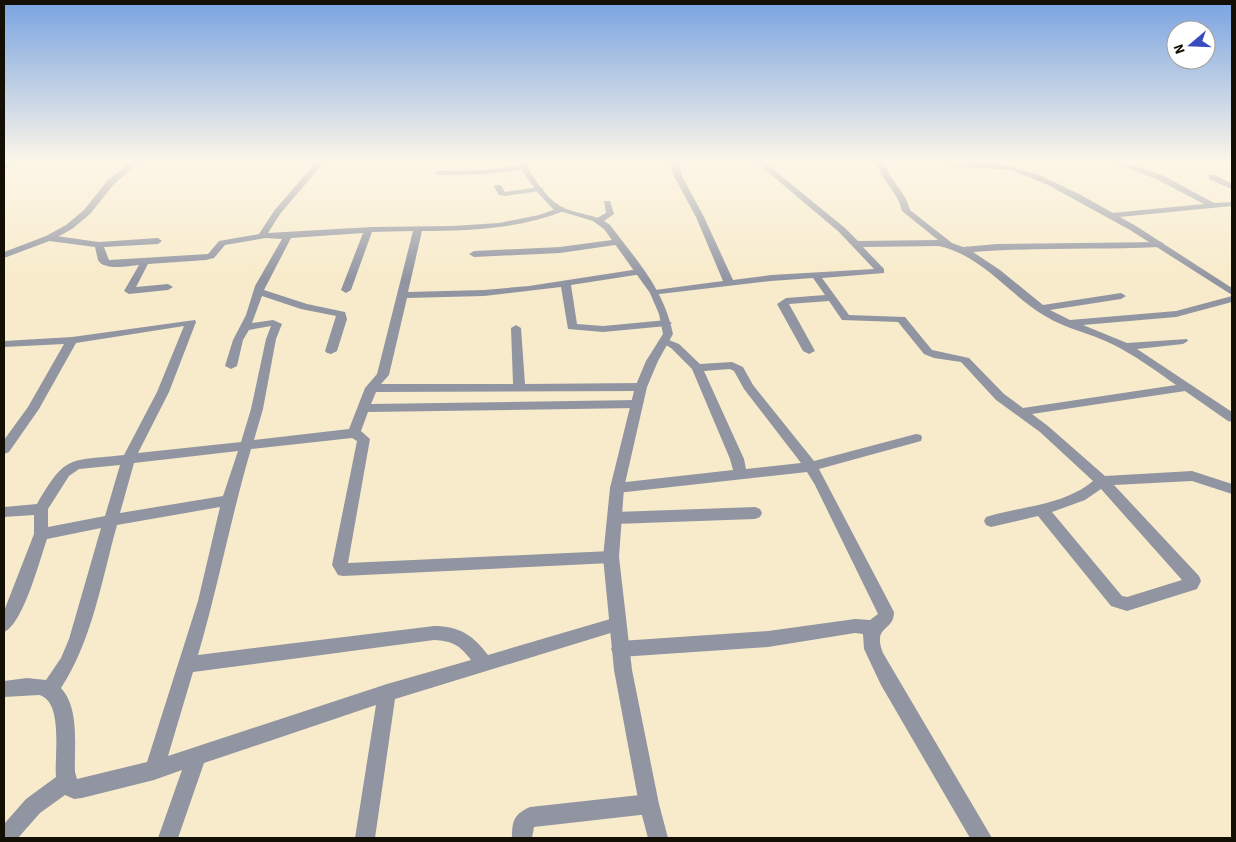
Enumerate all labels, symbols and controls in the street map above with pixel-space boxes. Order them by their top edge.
north arrow [1166,20,1216,70]
text: N [1169,41,1191,57]

